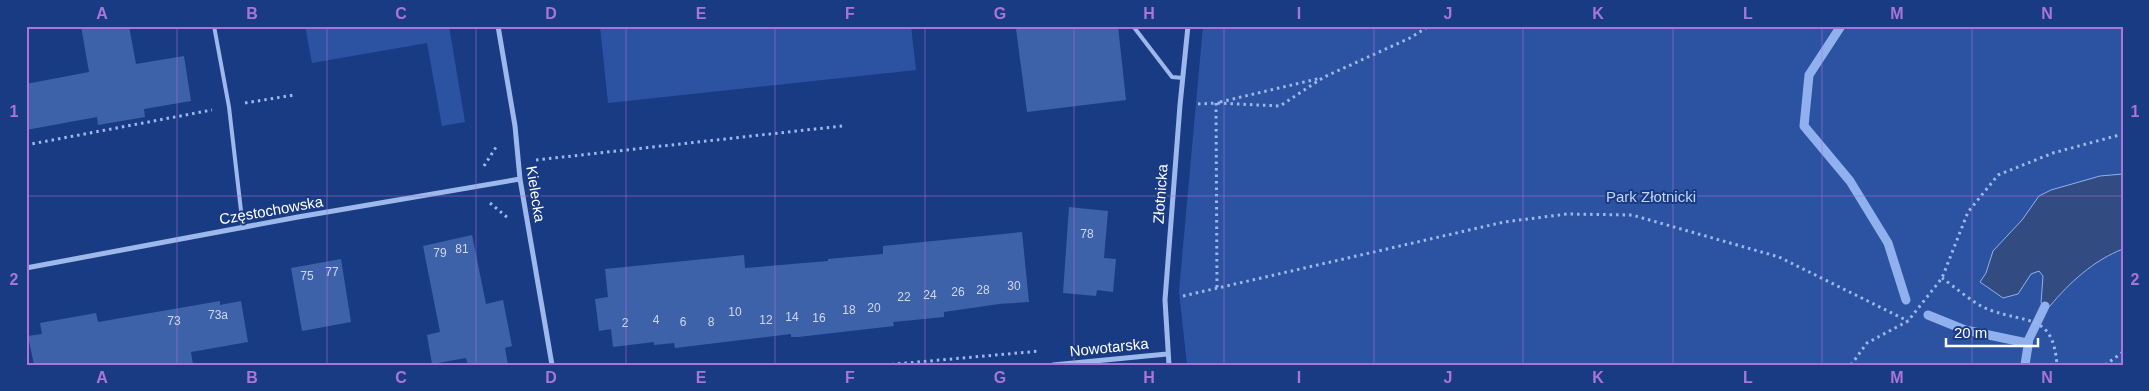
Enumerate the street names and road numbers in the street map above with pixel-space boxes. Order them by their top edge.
street label: Złotnicka [1149,163,1171,225]
street label: Kielecka [523,165,549,224]
street label: Częstochowska [218,192,325,227]
street label: Nowotarska [1069,334,1150,360]

